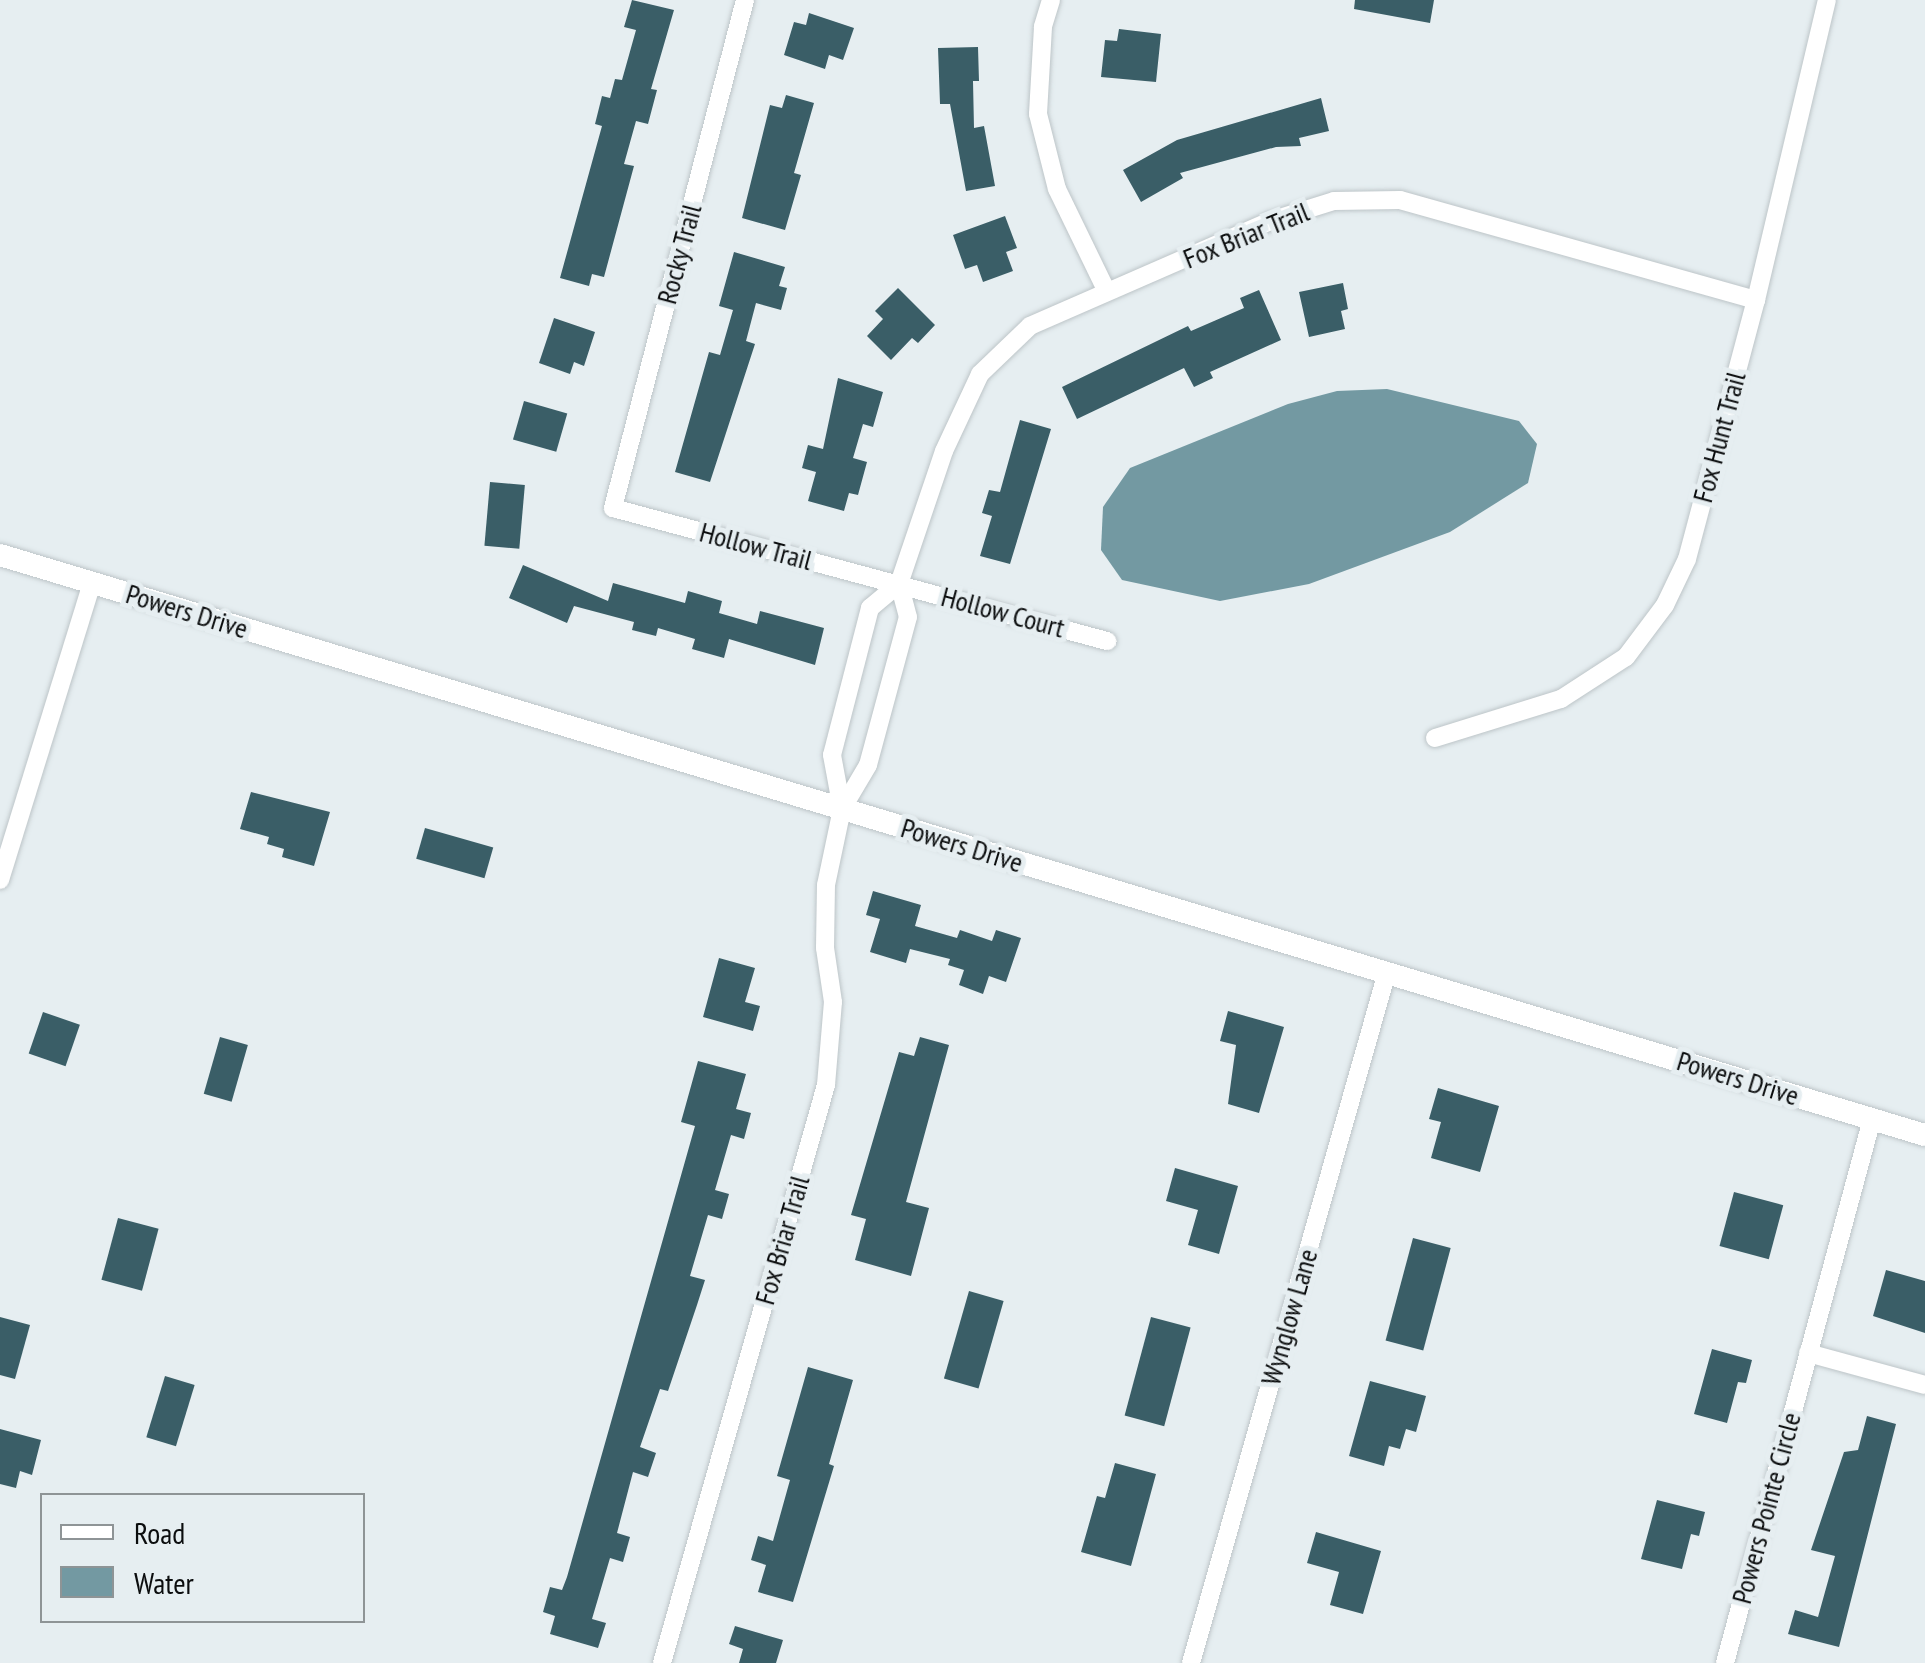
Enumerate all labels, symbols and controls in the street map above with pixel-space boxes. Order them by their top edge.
street label: Fox Briar Trail [1178,194,1314,276]
street label: Rocky Trail [649,200,709,308]
street label: Fox Hunt Trail [1685,367,1753,507]
street label: Hollow Trail [696,515,816,577]
street label: Powers Drive [122,577,252,645]
street label: Hollow Court [937,579,1069,645]
street label: Powers Drive [897,811,1027,879]
street label: Powers Drive [1673,1044,1803,1112]
street label: Fox Briar Trail [747,1171,817,1309]
street label: Wynglow Lane [1253,1245,1325,1389]
street label: Powers Pointe Circle [1724,1409,1808,1607]
legend [40,1493,365,1623]
text: Road [134,1513,185,1552]
text: Water [134,1563,194,1602]

